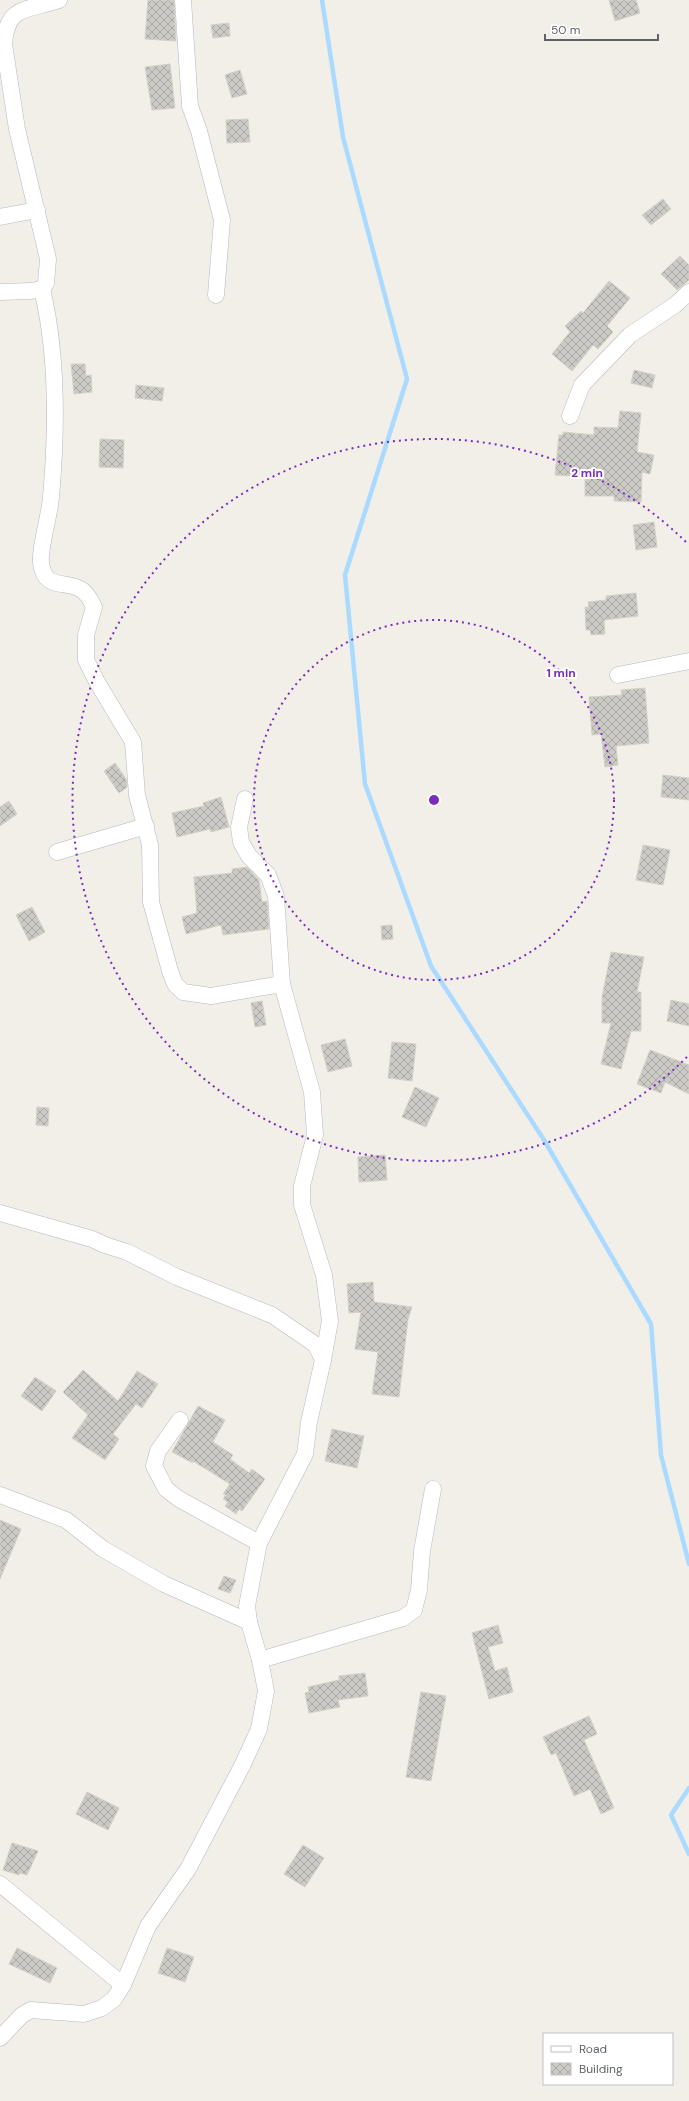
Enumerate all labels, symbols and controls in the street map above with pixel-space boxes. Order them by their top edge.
scale bar [545,16,658,42]
text: 50 m [551,22,580,38]
text: 2 min [571,465,603,481]
text: 1 min [546,665,576,681]
centre of rings [427,793,441,807]
legend [543,2033,673,2085]
text: Road [579,2041,607,2057]
text: Building [579,2061,623,2077]

